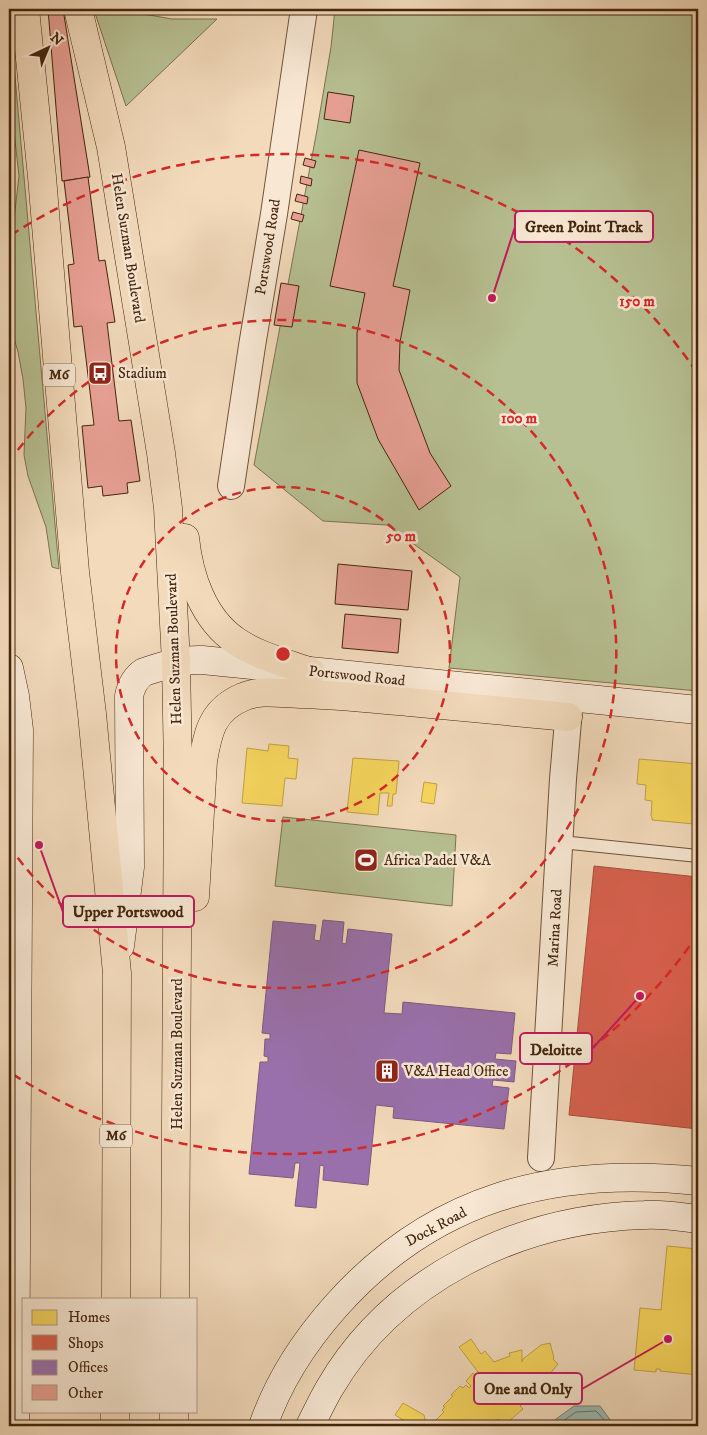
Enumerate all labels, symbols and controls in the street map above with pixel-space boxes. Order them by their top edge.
north arrow [22,22,72,72]
text: N [46,29,67,50]
street label: Helen Suzman Boulevard [107,172,149,325]
street label: Portswood Road [251,197,285,296]
callout: Green Point Track [515,211,653,242]
text: Green Point Track [525,217,644,237]
text: 150 m [619,292,655,311]
bus stop icon: Stadium [87,360,113,386]
road number: M6 [43,364,75,386]
place label: Stadium [118,364,167,383]
text: 100 m [501,409,538,428]
text: 50 m [385,527,417,546]
street label: Helen Suzman Boulevard [162,573,186,725]
centre of rings [274,645,292,663]
street label: Portswood Road [308,661,407,691]
sports icon: Africa Padel V&A [353,847,379,873]
place label: Africa Padel V&A [384,851,491,870]
street label: Marina Road [543,888,567,967]
callout: Upper Portswood [63,896,194,927]
text: Upper Portswood [73,902,185,922]
street label: Helen Suzman Boulevard [168,978,187,1130]
callout: Deloitte [520,1033,592,1064]
text: Deloitte [530,1040,582,1060]
building icon: V&A Head Office [374,1058,400,1084]
place label: V&A Head Office [403,1062,508,1081]
road number: M6 [100,1124,132,1148]
street label: Dock Road [402,1203,470,1251]
legend [22,1298,198,1412]
text: Homes [68,1308,110,1327]
text: Shops [68,1334,104,1353]
text: Offices [68,1358,108,1377]
callout: One and Only [474,1373,582,1404]
text: One and Only [484,1379,572,1399]
text: Other [68,1384,103,1403]

